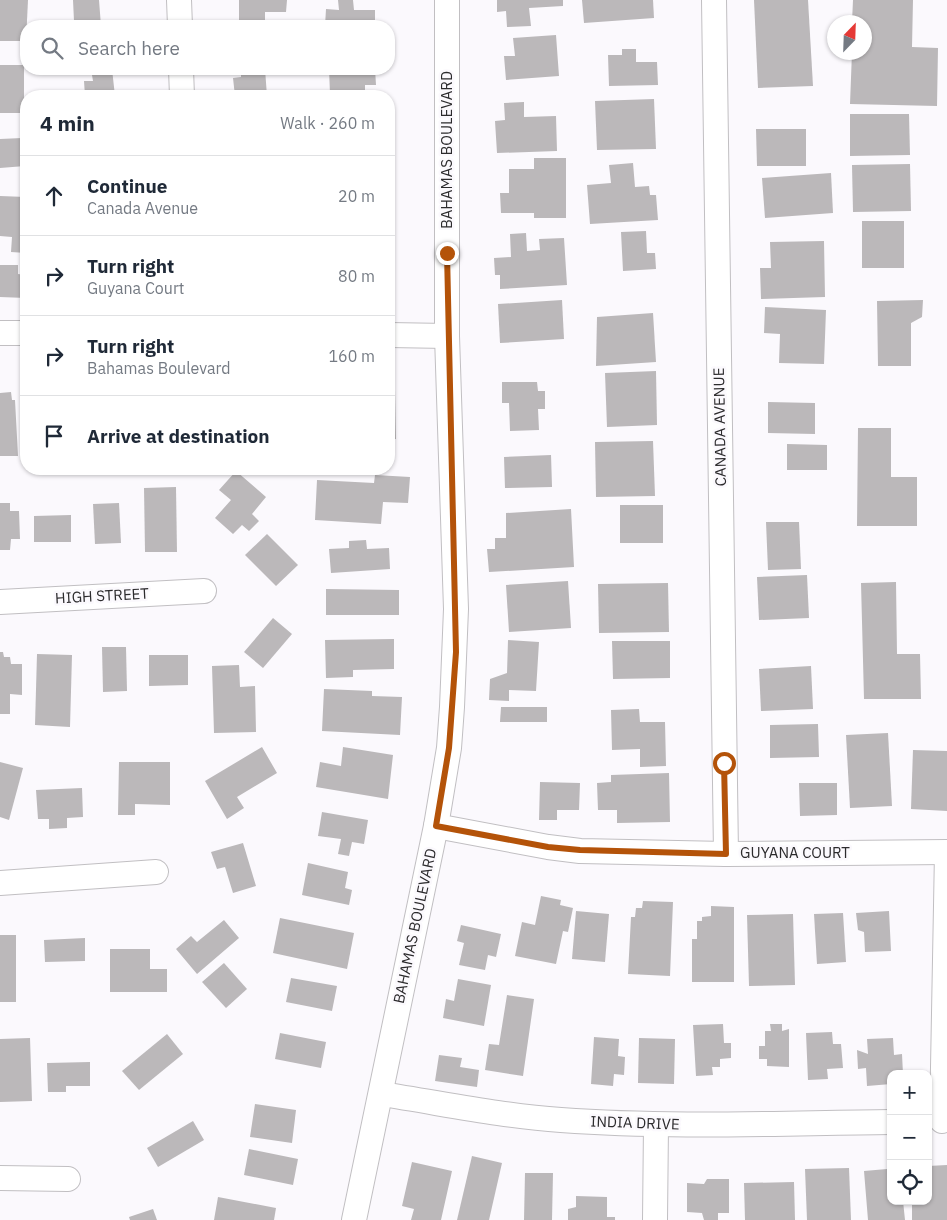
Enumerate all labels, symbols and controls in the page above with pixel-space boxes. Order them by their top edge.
north arrow [827,15,872,60]
search box [20,20,395,75]
icon: search [38,34,66,62]
text: Search here [78,36,180,60]
street label: BAHAMAS BOULEVARD [437,71,456,229]
text: 4 min [40,109,95,137]
text: Walk · 260 m [280,113,375,133]
text: Continue [87,174,167,198]
icon: ahead [40,182,68,210]
text: 20 m [338,186,375,206]
text: Canada Avenue [87,198,198,218]
route end [436,242,459,265]
text: Turn right [87,254,174,278]
icon: right [40,262,68,290]
text: 80 m [338,266,375,286]
text: Guyana Court [87,278,184,298]
text: Turn right [87,334,174,358]
icon: right [40,342,68,370]
text: 160 m [328,346,375,366]
text: Bahamas Boulevard [87,358,231,378]
street label: CANADA AVENUE [709,368,730,486]
icon: arrive [40,422,68,450]
text: Arrive at destination [87,424,270,448]
street label: HIGH STREET [55,584,150,607]
route start [713,752,736,775]
street label: GUYANA COURT [740,843,850,862]
street label: BAHAMAS BOULEVARD [389,847,440,1005]
map controls [887,1070,932,1205]
button: + [887,1070,932,1115]
street label: INDIA DRIVE [590,1111,680,1134]
button: − [887,1115,932,1160]
button: locate [887,1160,932,1205]

